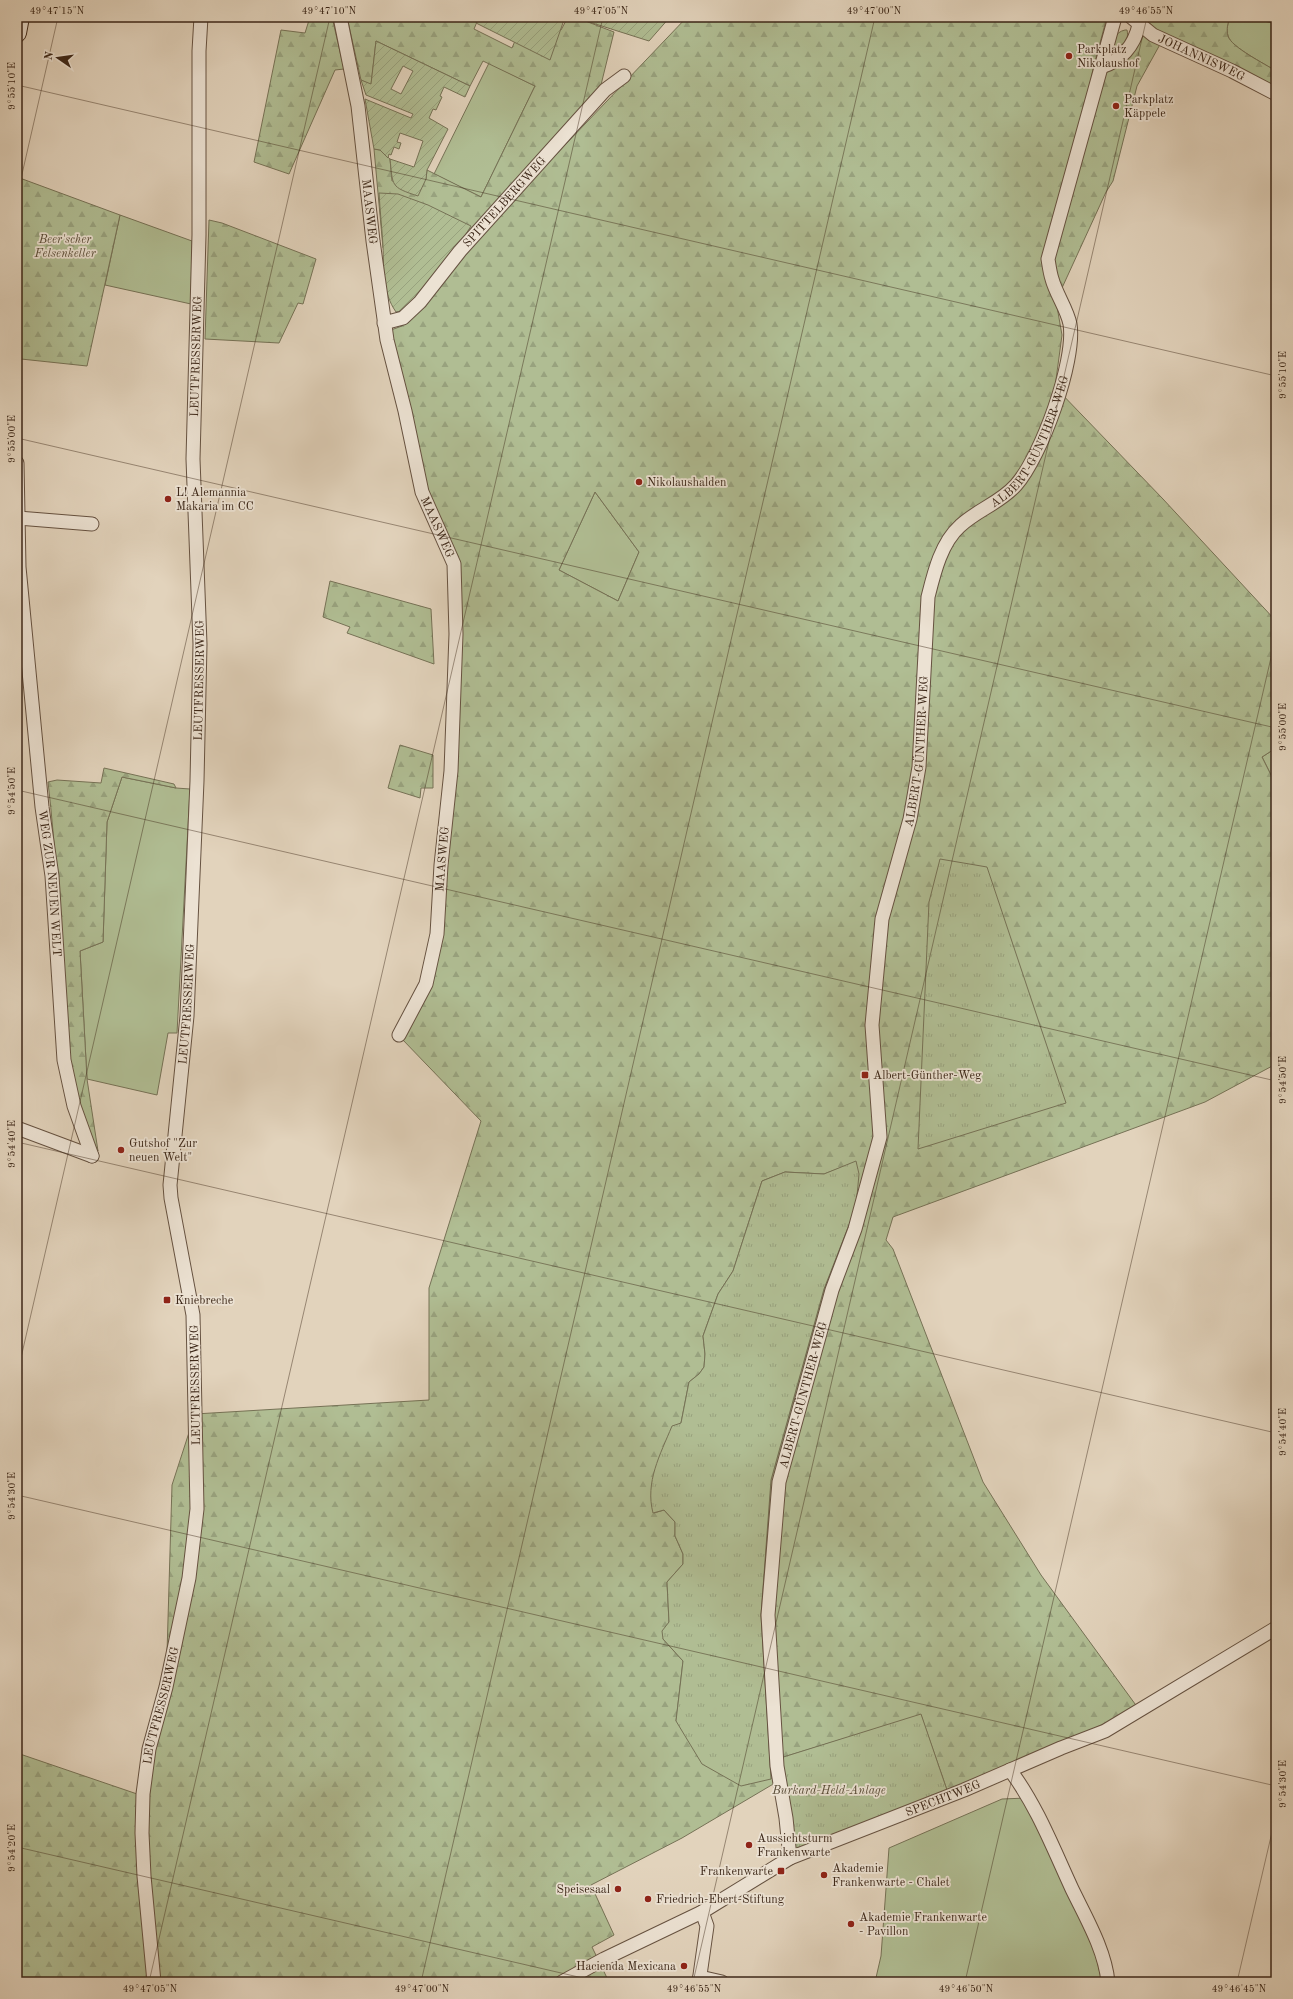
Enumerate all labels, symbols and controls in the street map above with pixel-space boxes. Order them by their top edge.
text: 49°47'15"N [30,6,85,16]
text: 49°47'10"N [302,6,357,16]
text: 49°47'05"N [574,6,629,16]
text: 49°47'00"N [847,6,902,16]
text: 49°46'55"N [1119,6,1174,16]
street label: JOHANNISWEG [1156,33,1247,84]
north arrow [38,38,78,78]
place label: Parkplatz Nikolaushof [1077,44,1140,70]
text: N [43,50,56,61]
marker: Parkplatz Nikolaushof [1064,51,1074,61]
text: 9°55'10"E [7,62,17,110]
place label: Parkplatz Käppele [1124,94,1174,120]
marker: Parkplatz Käppele [1111,101,1121,111]
street label: SPITTELBERGWEG [461,155,549,250]
street label: MAASWEG [359,178,378,245]
park label: Beer'scher Felsenkeller [33,234,96,260]
street label: LEUTFRESSERWEG [189,296,204,417]
text: 9°55'10"E [1278,351,1288,399]
street label: ALBERT-GÜNTHER-WEG [989,374,1071,510]
text: 9°55'00"E [7,415,17,463]
marker: Nikolaushalden [634,477,644,487]
place label: Nikolaushalden [647,477,727,489]
place label: L! Alemannia Makaria im CC [176,487,254,513]
marker: L! Alemannia Makaria im CC [163,494,173,504]
street label: MAASWEG [418,495,456,560]
street label: LEUTFRESSERWEG [193,619,207,741]
street label: ALBERT-GÜNTHER-WEG [903,675,931,828]
text: 9°55'00"E [1278,703,1288,751]
text: 9°54'50"E [7,767,17,815]
street label: WEG ZUR NEUEN WELT [35,809,62,957]
street label: MAASWEG [434,826,452,892]
street label: LEUTFRESSERWEG [177,943,197,1065]
text: 9°54'50"E [1278,1056,1288,1104]
marker: Albert-Günther-Weg [860,1070,870,1080]
place label: Albert-Günther-Weg [873,1070,982,1082]
text: 9°54'40"E [7,1120,17,1168]
place label: Gutshof "Zur neuen Welt" [129,1138,197,1164]
marker: Gutshof "Zur neuen Welt" [116,1145,126,1155]
marker: Kniebreche [162,1295,172,1305]
place label: Kniebreche [175,1295,234,1307]
street label: ALBERT-GÜNTHER-WEG [778,1320,830,1470]
street label: LEUTFRESSERWEG [189,1324,203,1445]
text: 9°54'40"E [1278,1408,1288,1456]
text: 9°54'30"E [7,1472,17,1520]
street label: LEUTFRESSERWEG [142,1645,181,1765]
text: 9°54'30"E [1278,1760,1288,1808]
street label: SPECHTWEG [904,1778,983,1819]
park label: Burkard-Held-Anlage [771,1785,886,1797]
text: 9°54'20"E [7,1824,17,1872]
place label: Aussichtsturm Frankenwarte [757,1833,833,1859]
marker: Aussichtsturm Frankenwarte [744,1840,754,1850]
place label: Akademie Frankenwarte - Chalet [832,1863,950,1889]
place label: Frankenwarte [700,1866,773,1878]
marker: Frankenwarte [776,1866,786,1876]
marker: Akademie Frankenwarte - Chalet [819,1870,829,1880]
place label: Speisesaal [557,1884,610,1896]
marker: Speisesaal [613,1884,623,1894]
marker: Friedrich-Ebert-Stiftung [643,1894,653,1904]
place label: Friedrich-Ebert-Stiftung [656,1894,785,1906]
place label: Akademie Frankenwarte - Pavillon [859,1912,987,1938]
marker: Akademie Frankenwarte - Pavillon [846,1919,856,1929]
place label: Hacienda Mexicana [576,1961,676,1973]
marker: Hacienda Mexicana [679,1961,689,1971]
text: 49°47'05"N [123,1984,178,1994]
text: 49°47'00"N [395,1984,450,1994]
text: 49°46'55"N [667,1984,722,1994]
text: 49°46'50"N [939,1984,994,1994]
text: 49°46'45"N [1212,1984,1267,1994]

